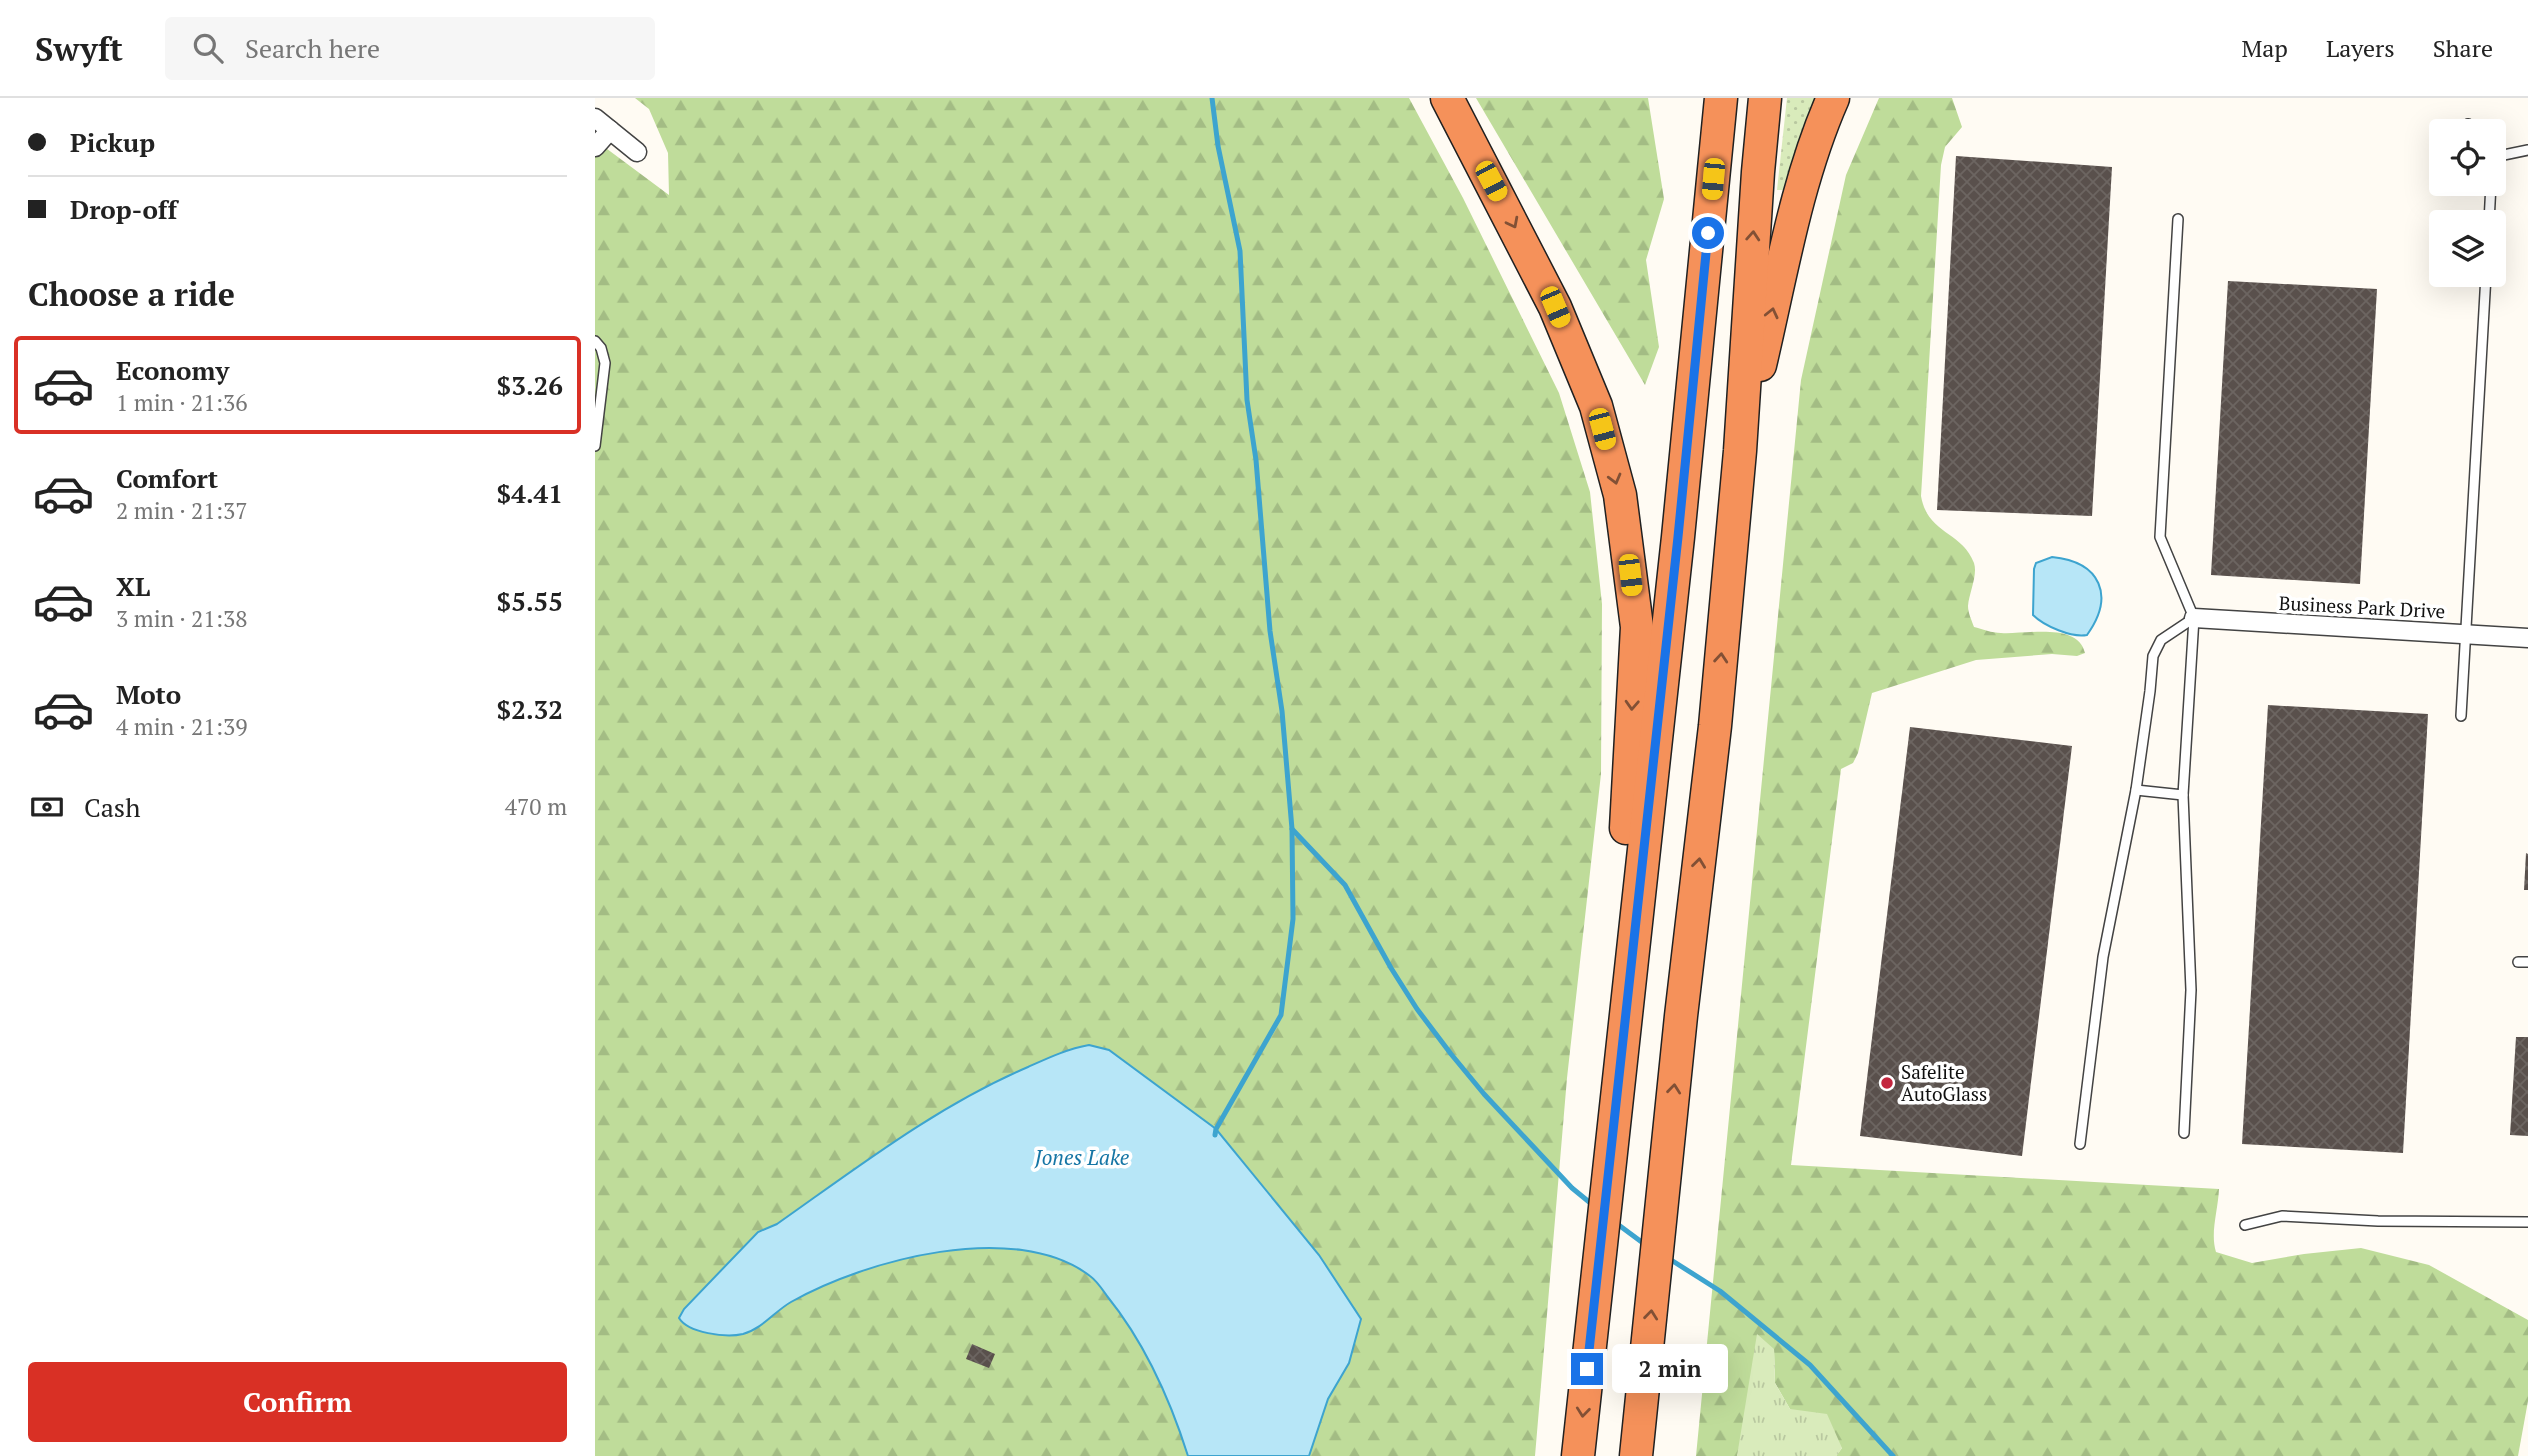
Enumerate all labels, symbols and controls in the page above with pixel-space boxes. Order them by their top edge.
search box [165,17,655,80]
text: Swyft [35,27,123,70]
icon: search [189,29,227,67]
text: Search here [245,31,380,65]
text: Map [2241,32,2288,64]
text: Layers [2326,32,2395,64]
text: Share [2433,32,2493,64]
map controls [2429,119,2506,287]
button: locate [2429,119,2506,196]
text: Pickup [70,125,155,159]
car [1701,157,1726,201]
car [1472,158,1511,204]
text: Drop-off [70,192,177,226]
button: layers [2429,210,2506,287]
one-way arrow [1505,216,1519,228]
route start [1692,217,1724,249]
one-way arrow [1745,231,1760,242]
text: Choose a ride [28,273,235,315]
car [1538,284,1573,330]
one-way arrow [1764,307,1778,319]
text: Economy [116,353,229,387]
icon: car [32,354,95,417]
text: $3.26 [497,368,563,402]
text: 1 min · 21:36 [116,387,248,418]
car [1587,406,1618,452]
text: Comfort [116,461,218,495]
icon: car [32,462,95,525]
one-way arrow [1607,473,1622,485]
text: $4.41 [497,476,563,510]
text: 2 min · 21:37 [116,495,248,526]
car [1618,553,1643,597]
text: XL [116,569,150,603]
icon: car [32,570,95,633]
text: $5.55 [497,584,563,618]
street label: Business Park Drive [2278,590,2446,623]
text: 3 min · 21:38 [116,603,248,634]
one-way arrow [1713,652,1728,663]
text: Moto [116,677,181,711]
icon: car [32,678,95,741]
text: $2.32 [497,692,563,726]
one-way arrow [1625,700,1640,711]
text: 4 min · 21:39 [116,711,248,742]
icon: cash [28,788,66,826]
text: Cash [84,790,140,824]
text: 470 m [505,791,567,822]
one-way arrow [1692,857,1707,868]
place label: Safelite AutoGlass [1901,1059,1987,1106]
marker: Safelite AutoGlass [1879,1075,1895,1091]
one-way arrow [1666,1083,1681,1094]
water label: Jones Lake [1034,1143,1130,1171]
one-way arrow [1644,1309,1659,1321]
callout: 2 min [1611,1344,1727,1394]
route end [1571,1353,1603,1385]
text: 2 min [1639,1353,1701,1384]
button: Confirm [28,1362,567,1442]
one-way arrow [1575,1406,1590,1418]

